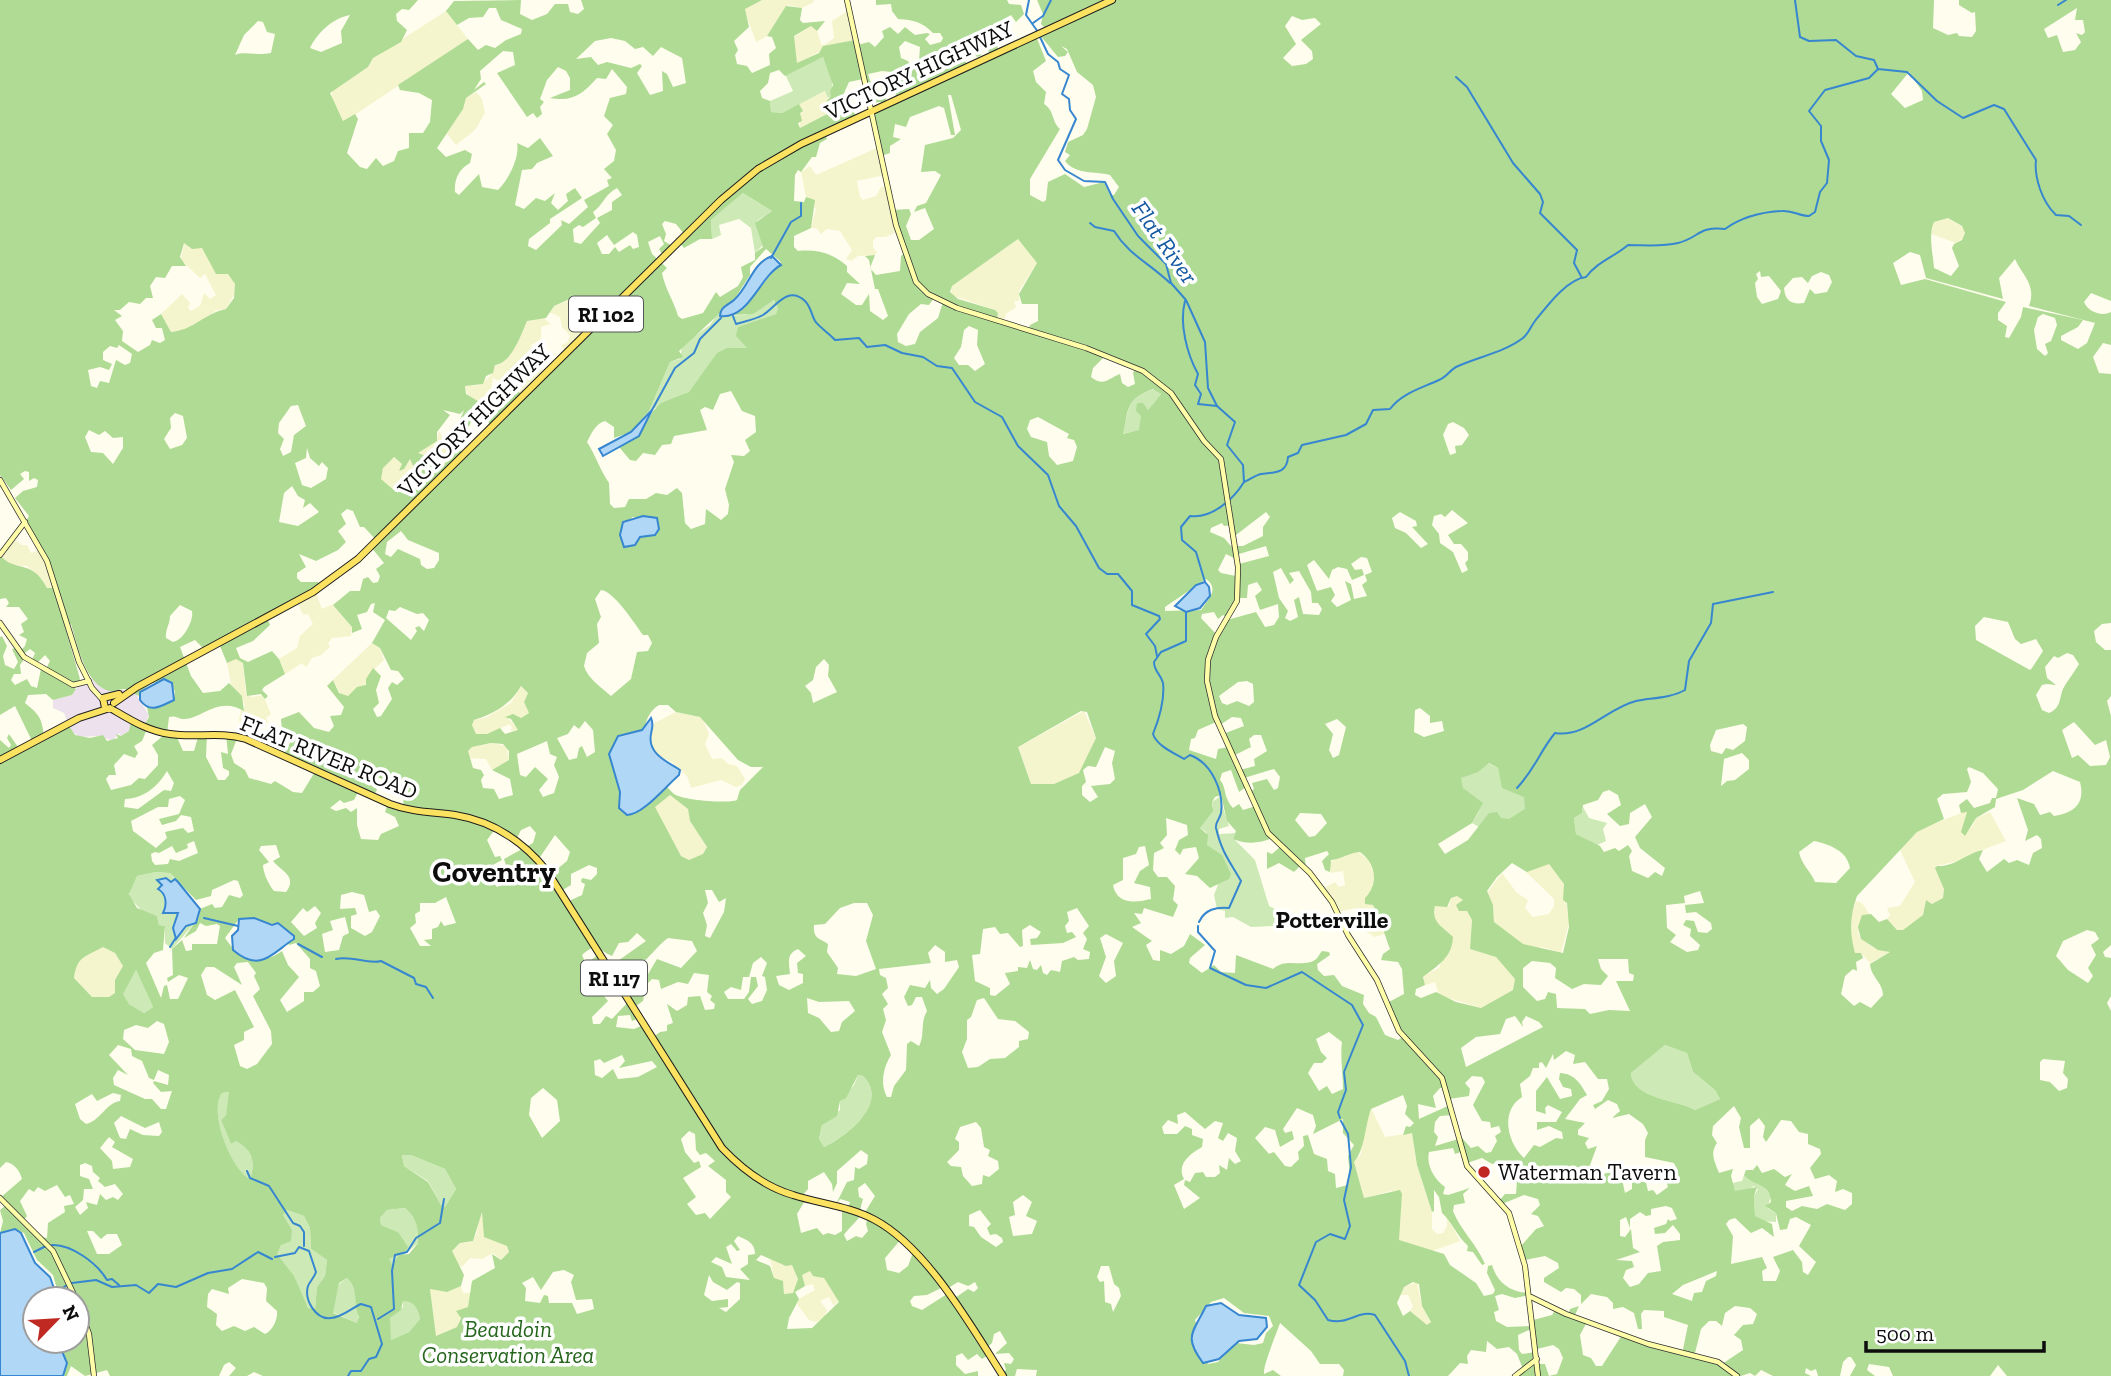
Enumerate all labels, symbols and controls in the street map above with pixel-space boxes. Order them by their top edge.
street label: VICTORY HIGHWAY [819,14,1019,126]
water label: Flat River [1126,195,1204,290]
road number: RI 102 [569,296,643,332]
street label: VICTORY HIGHWAY [391,337,557,503]
street label: FLAT RIVER ROAD [236,709,422,805]
district label: Coventry [432,854,556,890]
district label: Potterville [1276,905,1389,934]
road number: RI 117 [581,960,647,996]
place label: Waterman Tavern [1498,1158,1677,1186]
marker: Waterman Tavern [1476,1164,1492,1180]
north arrow [21,1285,91,1355]
text: N [57,1302,84,1324]
scale bar [1866,1310,2044,1354]
park label: Beaudoin Conservation Area [422,1315,594,1369]
text: 500 m [1876,1321,1934,1346]

